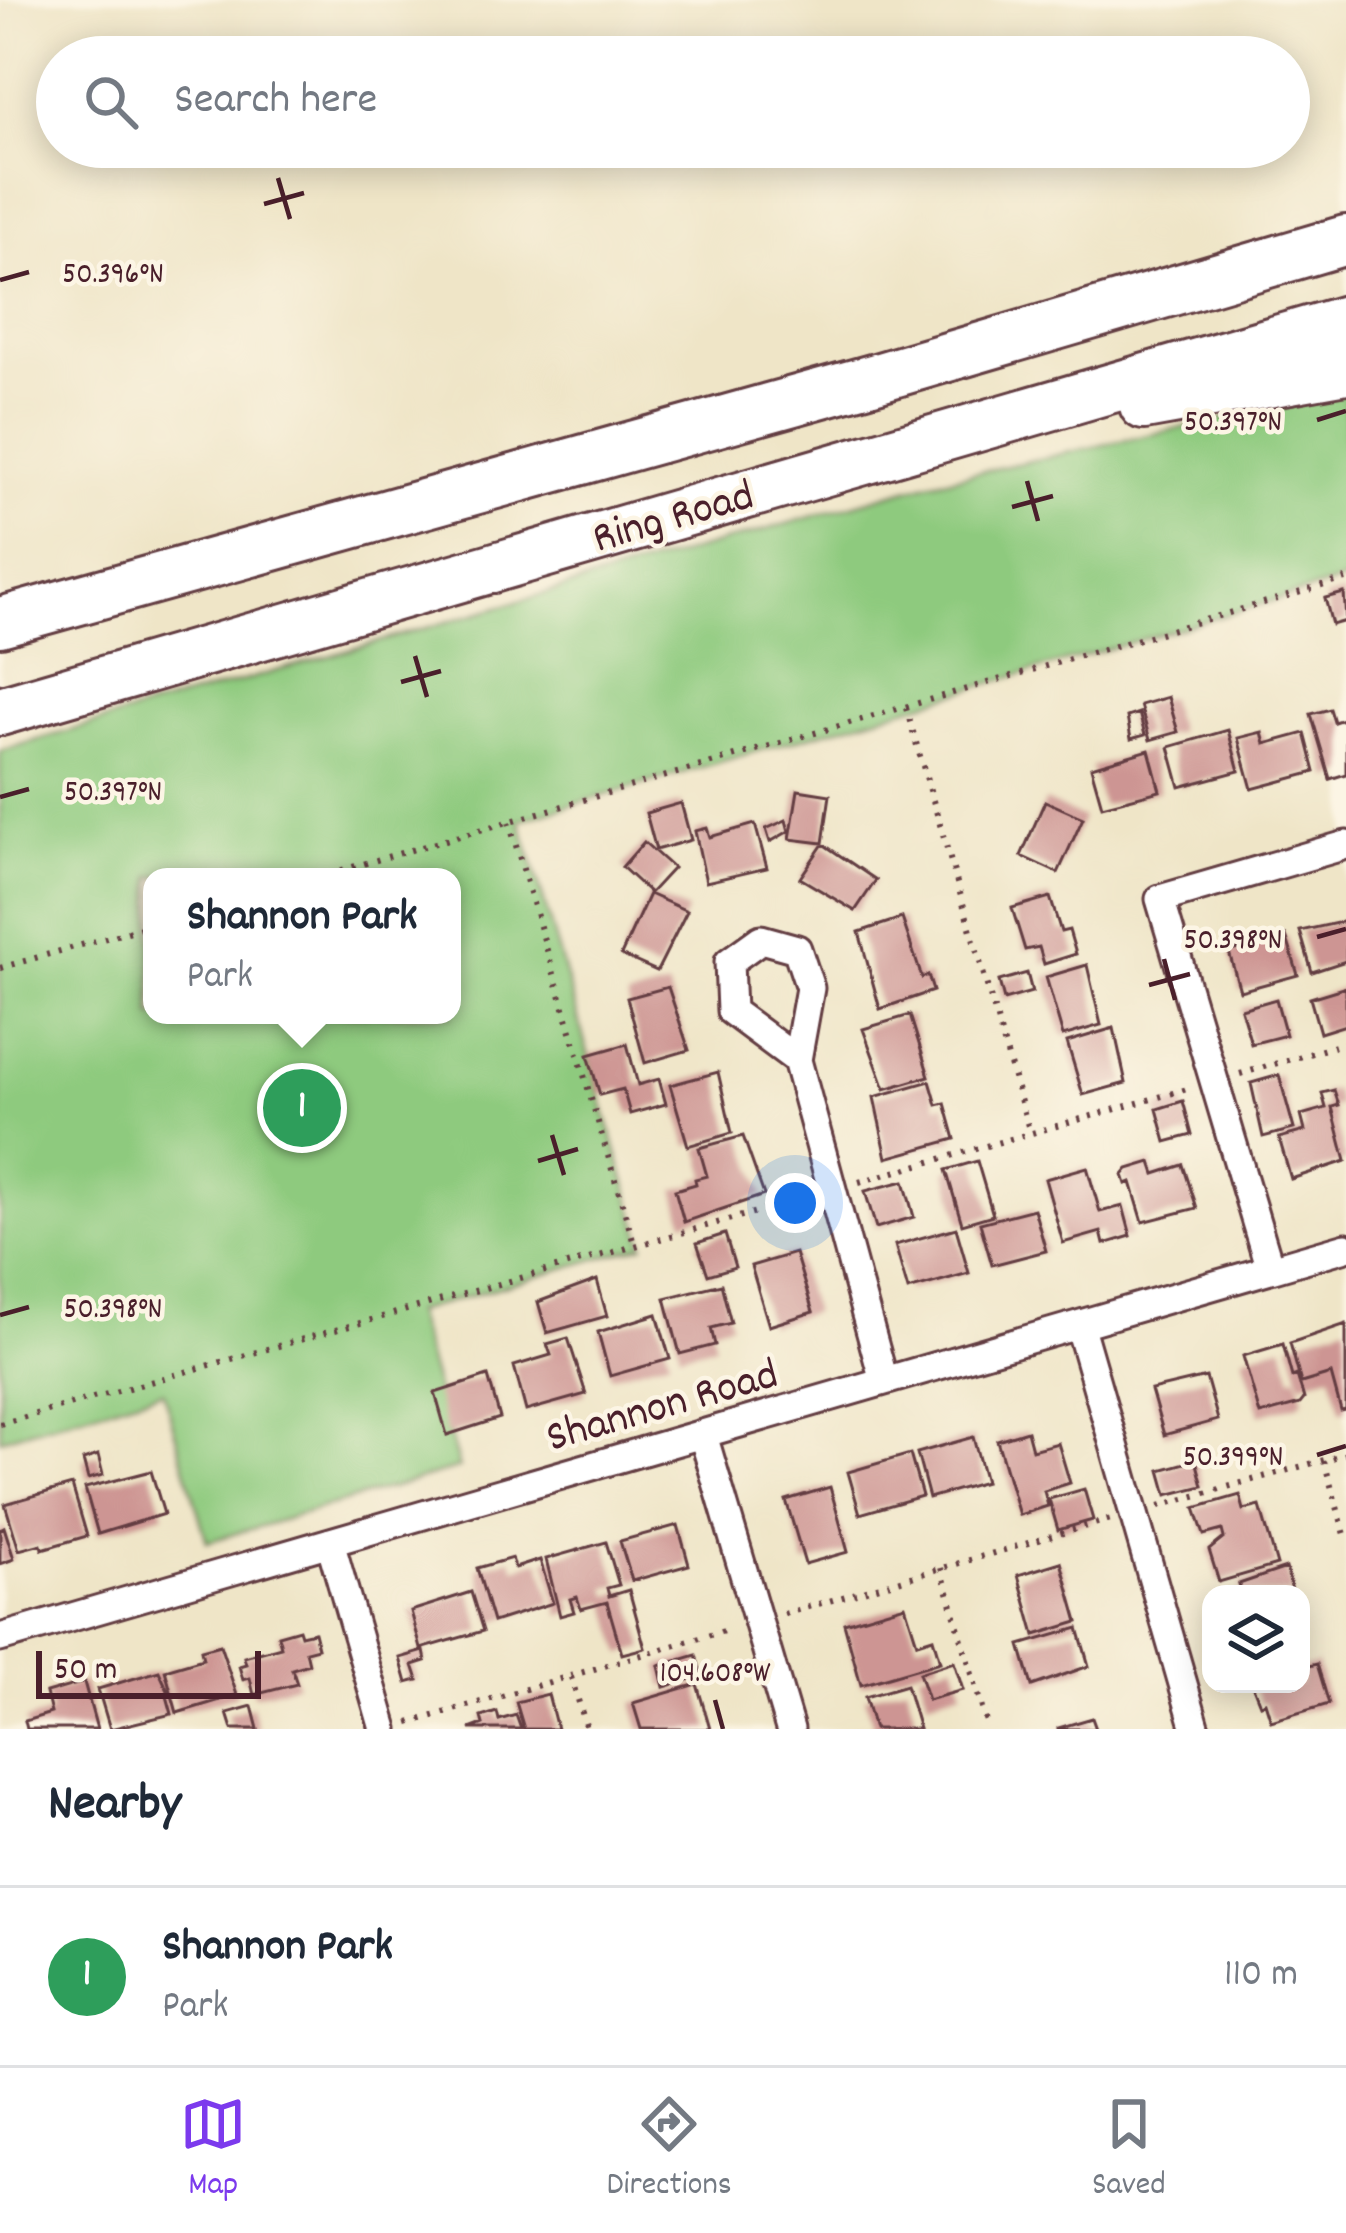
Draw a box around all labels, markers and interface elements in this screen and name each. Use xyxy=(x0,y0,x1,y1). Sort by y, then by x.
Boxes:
search box xyxy=(36,36,1310,168)
icon: search xyxy=(78,69,144,135)
text: Search here xyxy=(174,70,377,134)
text: 50.396°N xyxy=(62,255,164,298)
text: 50.397°N xyxy=(1184,403,1282,446)
street label: Ring Road xyxy=(586,466,762,573)
text: 50.397°N xyxy=(64,773,162,816)
popup xyxy=(143,868,461,1024)
text: Shannon Park xyxy=(187,887,417,951)
text: 50.398°N xyxy=(1184,921,1282,964)
text: Park xyxy=(187,951,253,1006)
pin: 1 xyxy=(263,1063,341,1153)
your location xyxy=(765,1173,825,1233)
text: 50.398°N xyxy=(64,1290,162,1333)
street label: Shannon Road xyxy=(540,1345,786,1472)
text: 50.399°N xyxy=(1183,1438,1283,1481)
map controls xyxy=(1202,1585,1310,1693)
button: layers xyxy=(1202,1585,1310,1693)
scale bar xyxy=(36,1645,261,1698)
text: 50 m xyxy=(54,1648,118,1695)
text: 104.608°W xyxy=(660,1654,771,1697)
text: Nearby xyxy=(48,1771,181,1843)
text: Shannon Park xyxy=(162,1917,393,1981)
text: 1 xyxy=(83,1949,91,2004)
text: 110 m xyxy=(1224,1949,1298,2004)
text: Park xyxy=(162,1981,228,2036)
tab: Map xyxy=(180,2091,246,2210)
tab: Directions xyxy=(607,2091,732,2210)
tab: Saved xyxy=(1092,2091,1166,2210)

